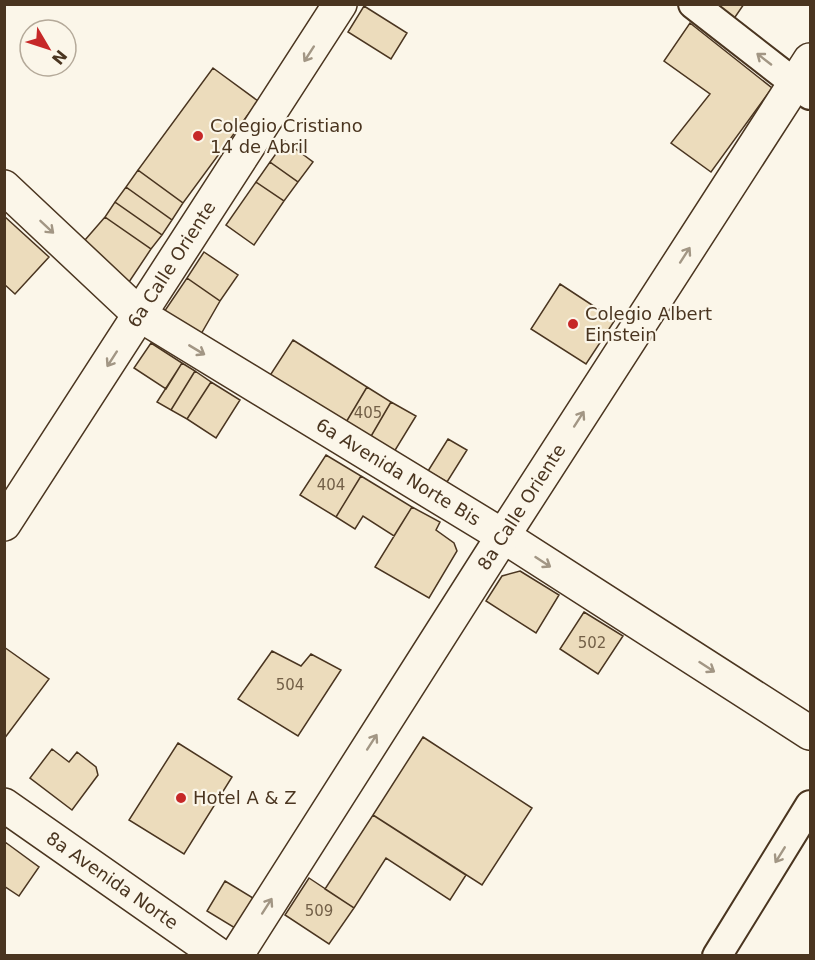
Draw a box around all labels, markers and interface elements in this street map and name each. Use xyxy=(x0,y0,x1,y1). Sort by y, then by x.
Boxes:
north arrow xyxy=(18,18,78,78)
one-way arrow xyxy=(302,45,315,62)
text: N xyxy=(48,46,71,68)
one-way arrow xyxy=(757,53,773,66)
place label: Colegio Cristiano 14 de Abril xyxy=(210,115,363,157)
marker: Colegio Cristiano 14 de Abril xyxy=(191,129,205,143)
street label: 6a Calle Oriente xyxy=(123,197,220,331)
one-way arrow xyxy=(39,220,54,234)
one-way arrow xyxy=(679,247,691,264)
place label: Colegio Albert Einstein xyxy=(585,303,712,345)
marker: Colegio Albert Einstein xyxy=(566,317,580,331)
one-way arrow xyxy=(188,345,205,357)
one-way arrow xyxy=(105,350,118,367)
house number: 405 xyxy=(354,404,382,422)
one-way arrow xyxy=(573,411,585,427)
street label: 6a Avenida Norte Bis xyxy=(313,414,484,530)
street label: 8a Calle Oriente xyxy=(473,440,570,574)
house number: 404 xyxy=(317,476,345,494)
one-way arrow xyxy=(534,555,551,568)
house number: 502 xyxy=(578,634,606,652)
one-way arrow xyxy=(698,661,715,673)
house number: 504 xyxy=(276,676,304,694)
one-way arrow xyxy=(366,734,378,751)
place label: Hotel A & Z xyxy=(193,787,297,808)
marker: Hotel A & Z xyxy=(174,791,188,805)
street label: 8a Avenida Norte xyxy=(43,827,182,933)
one-way arrow xyxy=(773,846,786,863)
one-way arrow xyxy=(261,898,273,915)
house number: 509 xyxy=(305,902,333,920)

